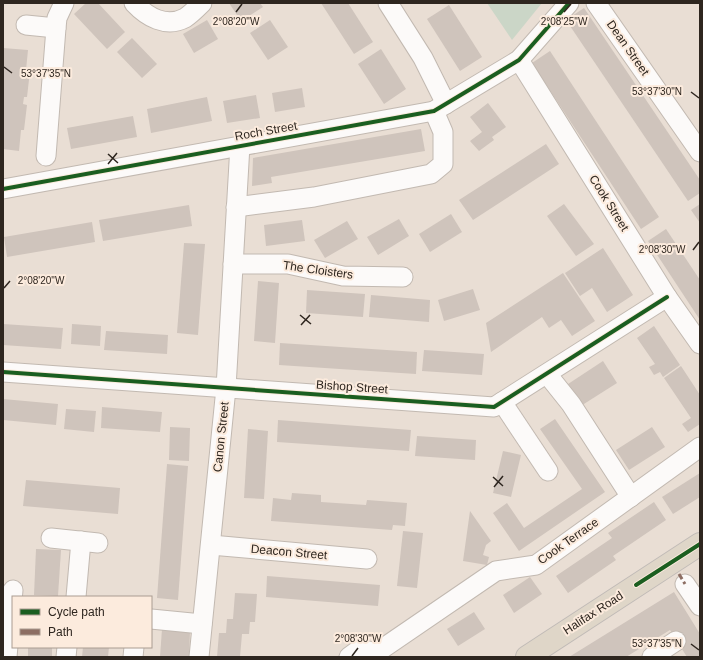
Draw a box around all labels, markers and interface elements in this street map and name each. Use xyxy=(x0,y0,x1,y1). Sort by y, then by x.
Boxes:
text: 2°08'20"W xyxy=(213,16,260,27)
text: 2°08'25"W xyxy=(541,16,588,27)
street label: Dean Street xyxy=(604,18,652,79)
text: 53°37'35"N xyxy=(21,68,71,79)
text: 53°37'30"N xyxy=(632,86,682,97)
street label: Roch Street xyxy=(234,118,299,143)
street label: Cook Street xyxy=(586,172,632,234)
text: 2°08'30"W xyxy=(639,244,686,255)
street label: The Cloisters xyxy=(282,258,354,282)
text: 2°08'20"W xyxy=(18,275,65,286)
street label: Bishop Street xyxy=(316,378,389,397)
street label: Canon Street xyxy=(210,400,232,473)
street label: Cook Terrace xyxy=(535,515,601,567)
street label: Deacon Street xyxy=(250,542,328,562)
street label: Halifax Road xyxy=(560,588,626,638)
legend xyxy=(12,596,152,648)
text: Cycle path xyxy=(48,605,105,619)
text: Path xyxy=(48,625,73,639)
text: 2°08'30"W xyxy=(335,633,382,644)
text: 53°37'35"N xyxy=(632,638,682,649)

